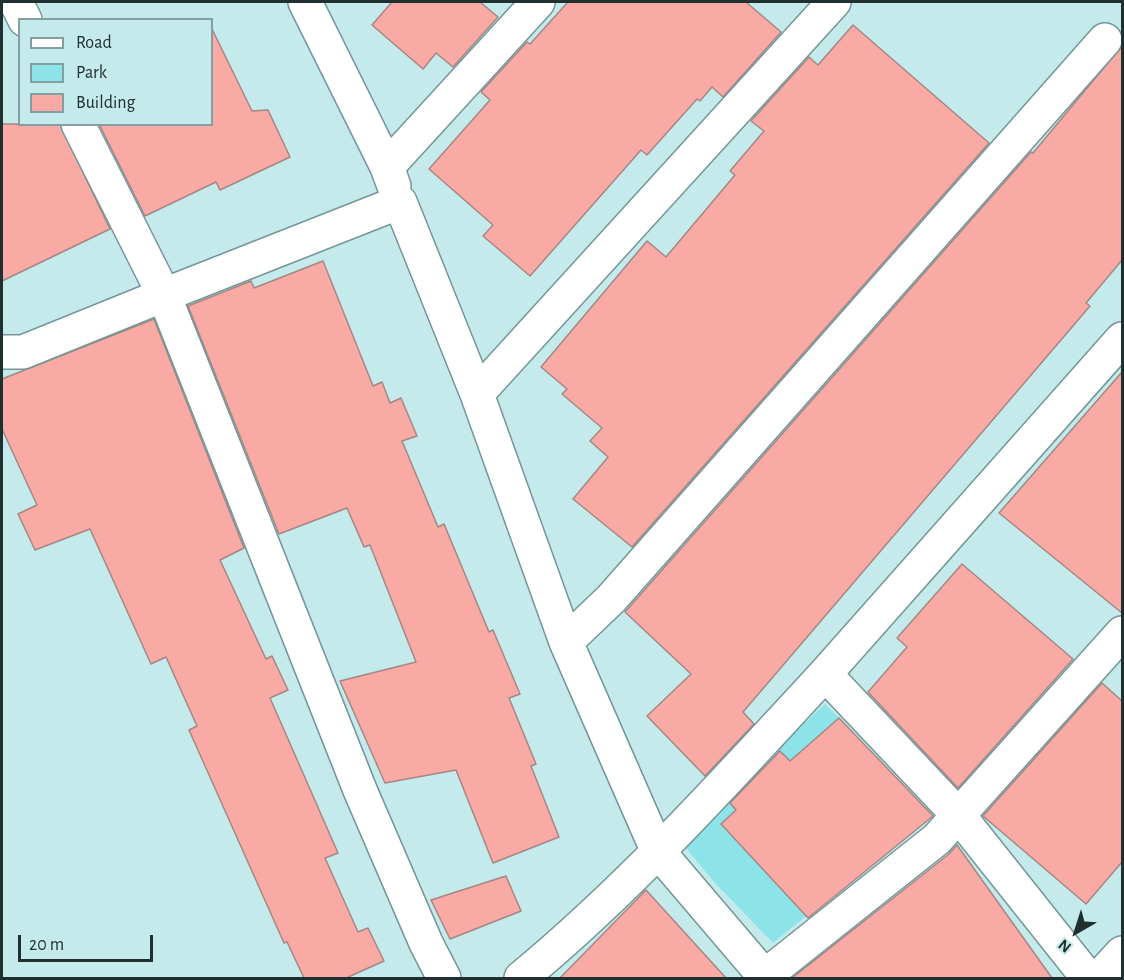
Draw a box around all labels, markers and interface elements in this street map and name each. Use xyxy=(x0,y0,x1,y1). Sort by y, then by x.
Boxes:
legend xyxy=(18,18,213,126)
text: Road xyxy=(76,34,112,52)
text: Park xyxy=(76,64,107,82)
text: Building xyxy=(76,94,135,112)
north arrow xyxy=(1046,902,1106,962)
scale bar xyxy=(21,923,156,961)
text: 20 m xyxy=(29,936,64,954)
text: N xyxy=(1055,936,1074,956)

